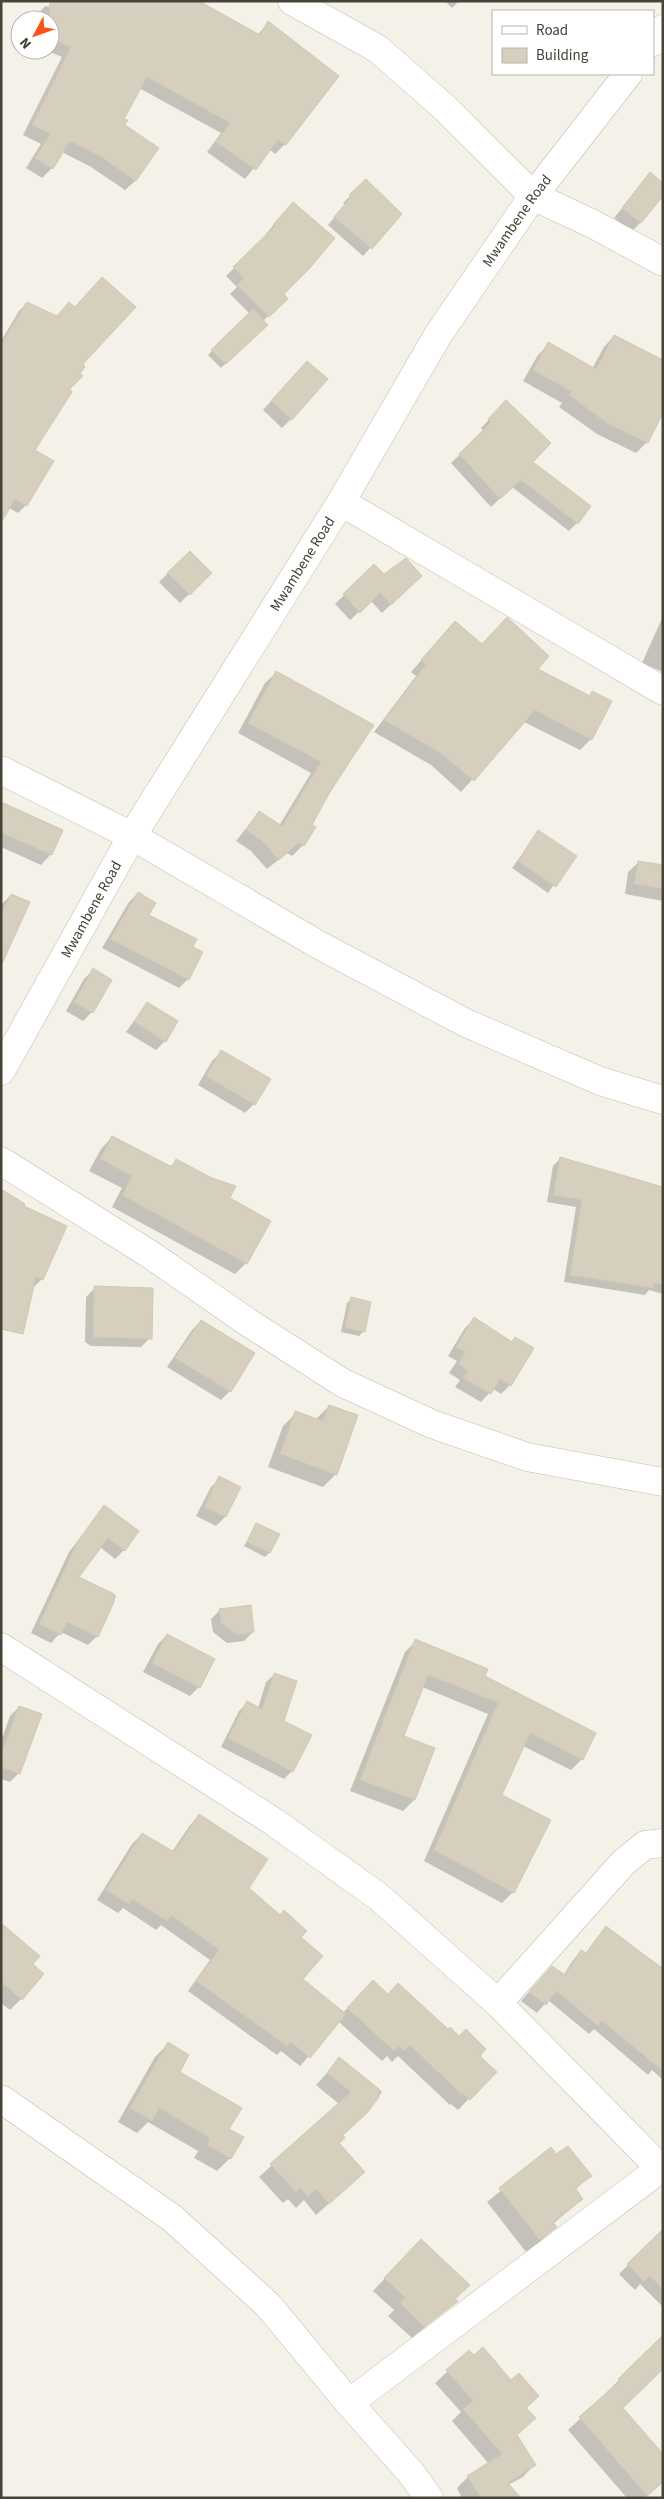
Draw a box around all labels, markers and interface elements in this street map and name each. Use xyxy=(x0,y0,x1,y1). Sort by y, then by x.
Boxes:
north arrow xyxy=(10,10,60,60)
legend xyxy=(492,10,654,75)
text: Road xyxy=(536,20,568,41)
text: N xyxy=(15,33,37,53)
text: Building xyxy=(536,45,589,66)
street label: Mwambene Road xyxy=(477,170,556,271)
street label: Mwambene Road xyxy=(265,512,340,615)
street label: Mwambene Road xyxy=(56,857,127,962)

